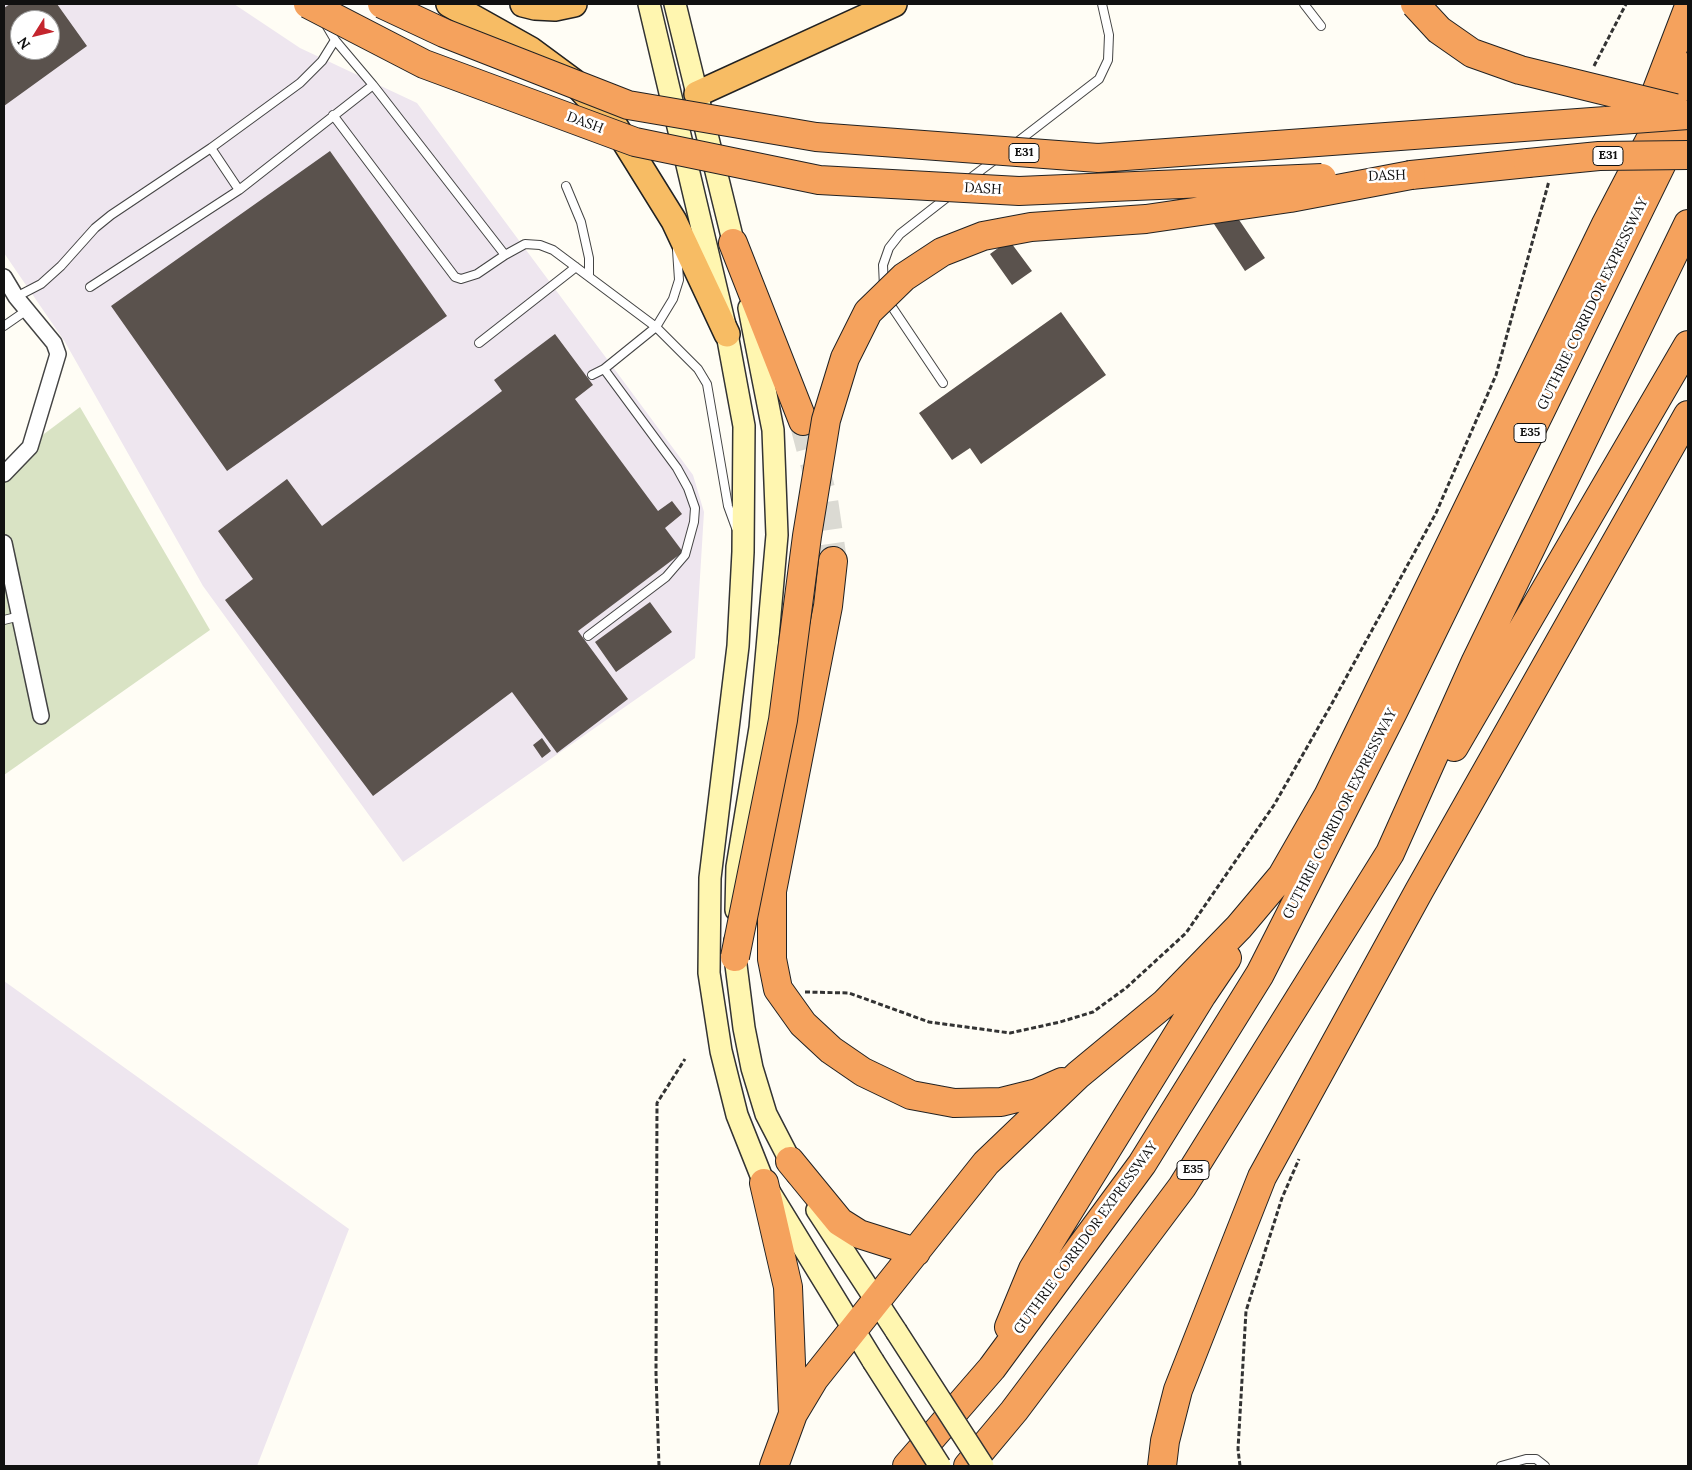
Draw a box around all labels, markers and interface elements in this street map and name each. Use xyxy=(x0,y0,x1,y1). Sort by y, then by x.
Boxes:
north arrow xyxy=(10,10,60,60)
text: N xyxy=(13,34,34,53)
street label: DASH xyxy=(564,109,606,137)
road number: E31 xyxy=(1009,144,1039,162)
road number: E31 xyxy=(1593,146,1623,166)
street label: DASH xyxy=(1368,167,1406,185)
street label: DASH xyxy=(964,180,1002,198)
street label: GUTHRIE CORRIDOR EXPRESSWAY xyxy=(1534,195,1652,413)
road number: E35 xyxy=(1514,423,1546,442)
street label: GUTHRIE CORRIDOR EXPRESSWAY xyxy=(1279,706,1401,922)
street label: GUTHRIE CORRIDOR EXPRESSWAY xyxy=(1010,1138,1162,1338)
road number: E35 xyxy=(1177,1160,1209,1180)

